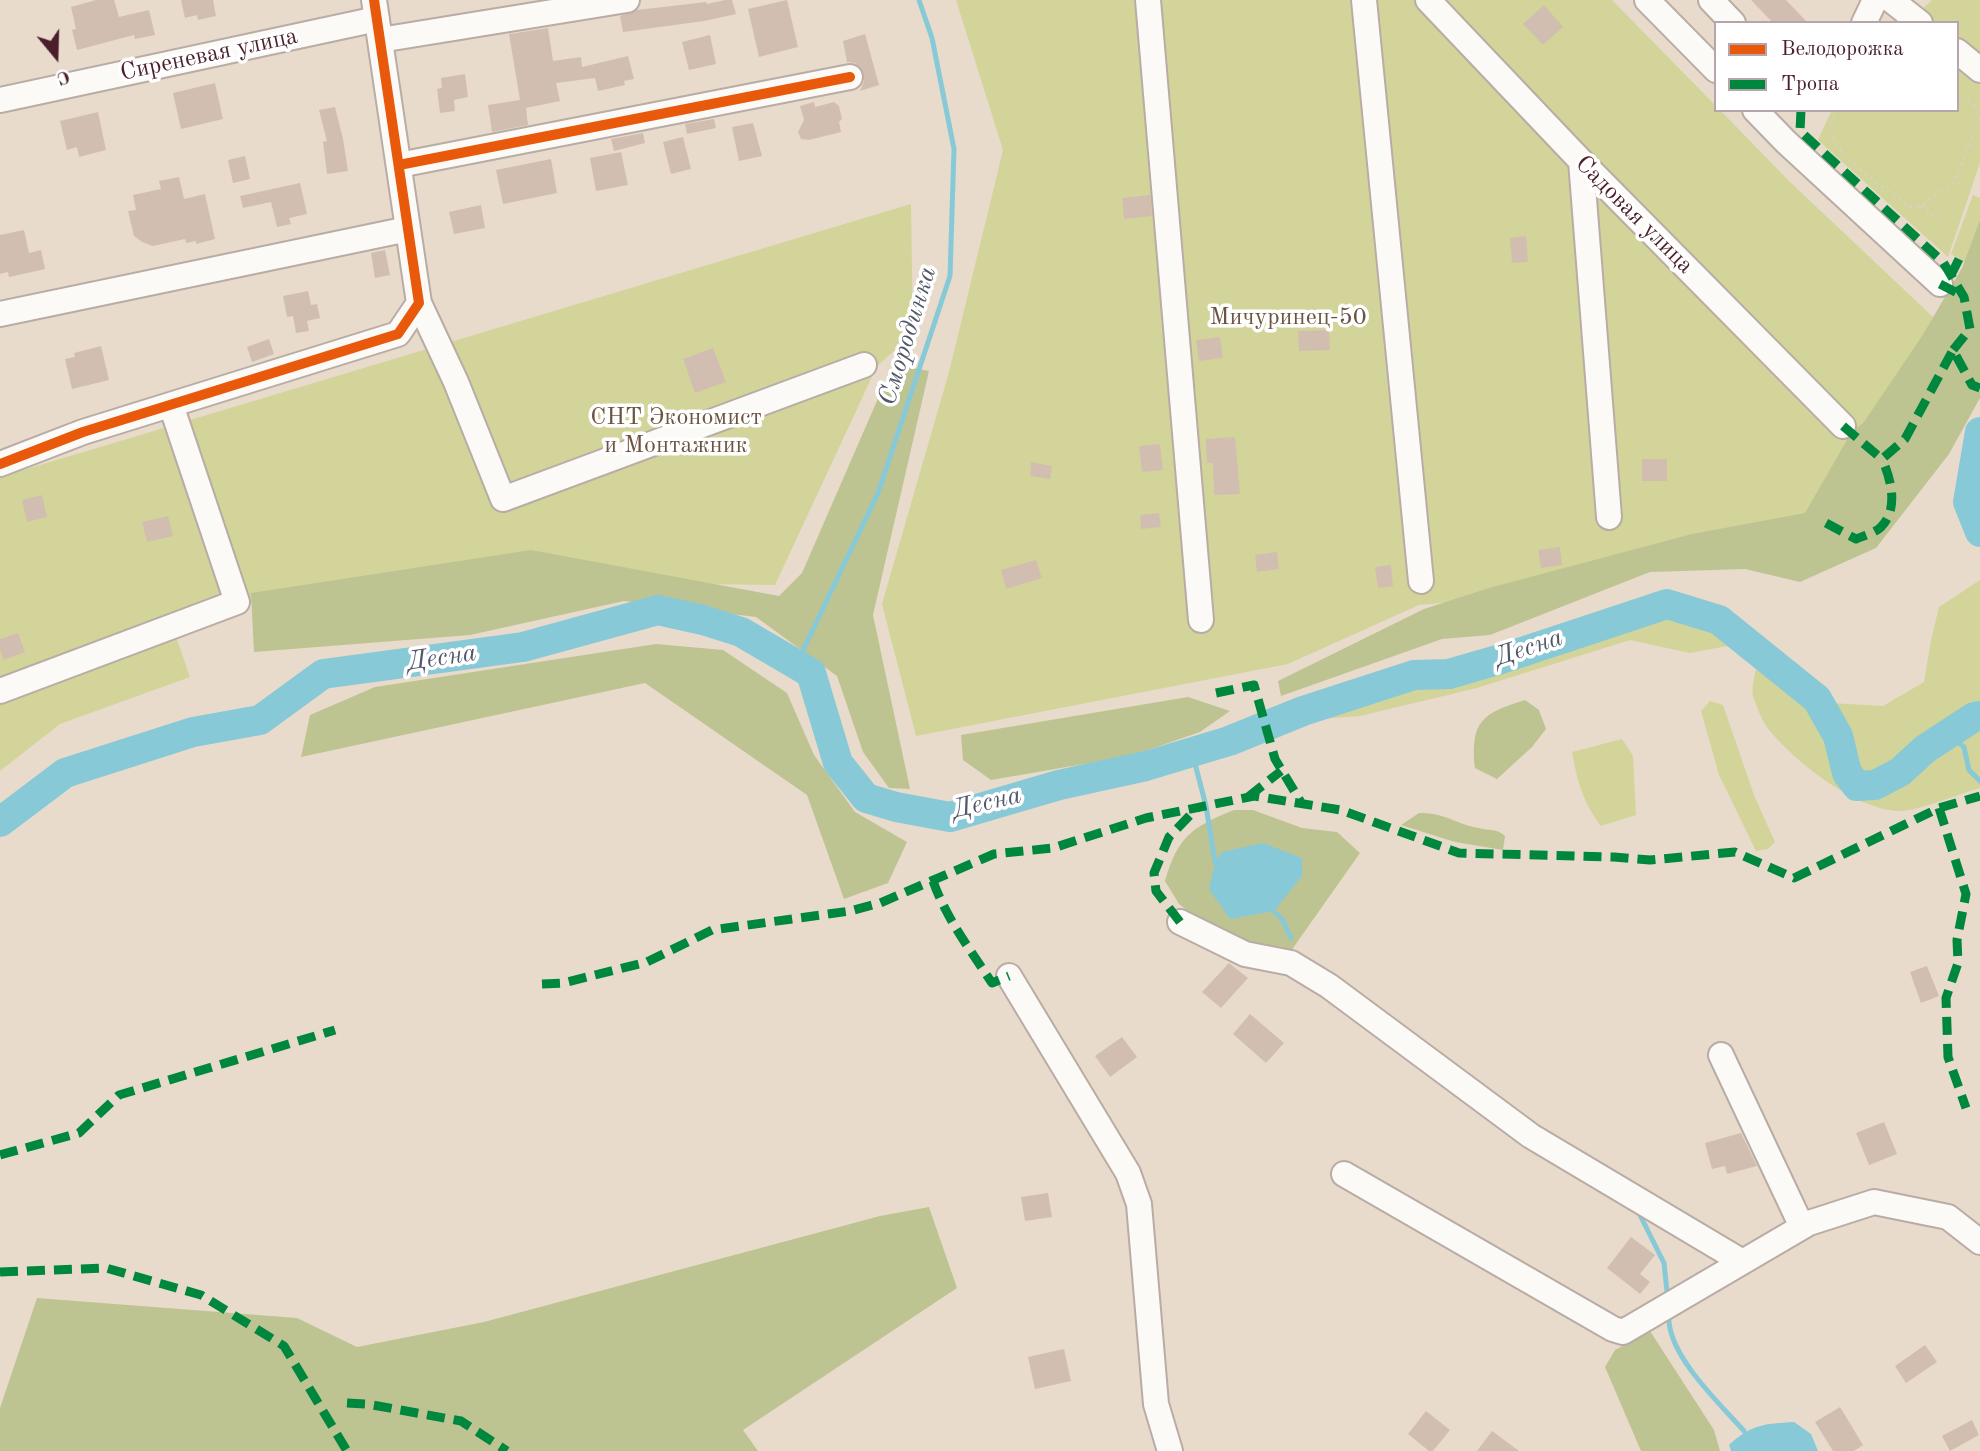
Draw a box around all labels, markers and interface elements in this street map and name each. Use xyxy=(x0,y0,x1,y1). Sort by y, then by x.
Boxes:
north arrow xyxy=(21,21,91,91)
legend xyxy=(1714,21,1959,112)
street label: Сиреневая улица xyxy=(118,22,300,88)
text: Велодорожка xyxy=(1781,39,1904,60)
text: С xyxy=(54,65,72,87)
text: Тропа xyxy=(1781,74,1839,95)
street label: Садовая улица xyxy=(1569,150,1699,280)
water label: Смородинка xyxy=(872,263,944,409)
park label: Мичуринец-50 xyxy=(1209,304,1367,332)
park label: СНТ Экономист и Монтажник xyxy=(590,404,762,460)
water label: Десна xyxy=(1491,622,1567,674)
water label: Десна xyxy=(405,638,479,678)
water label: Десна xyxy=(950,780,1024,826)

